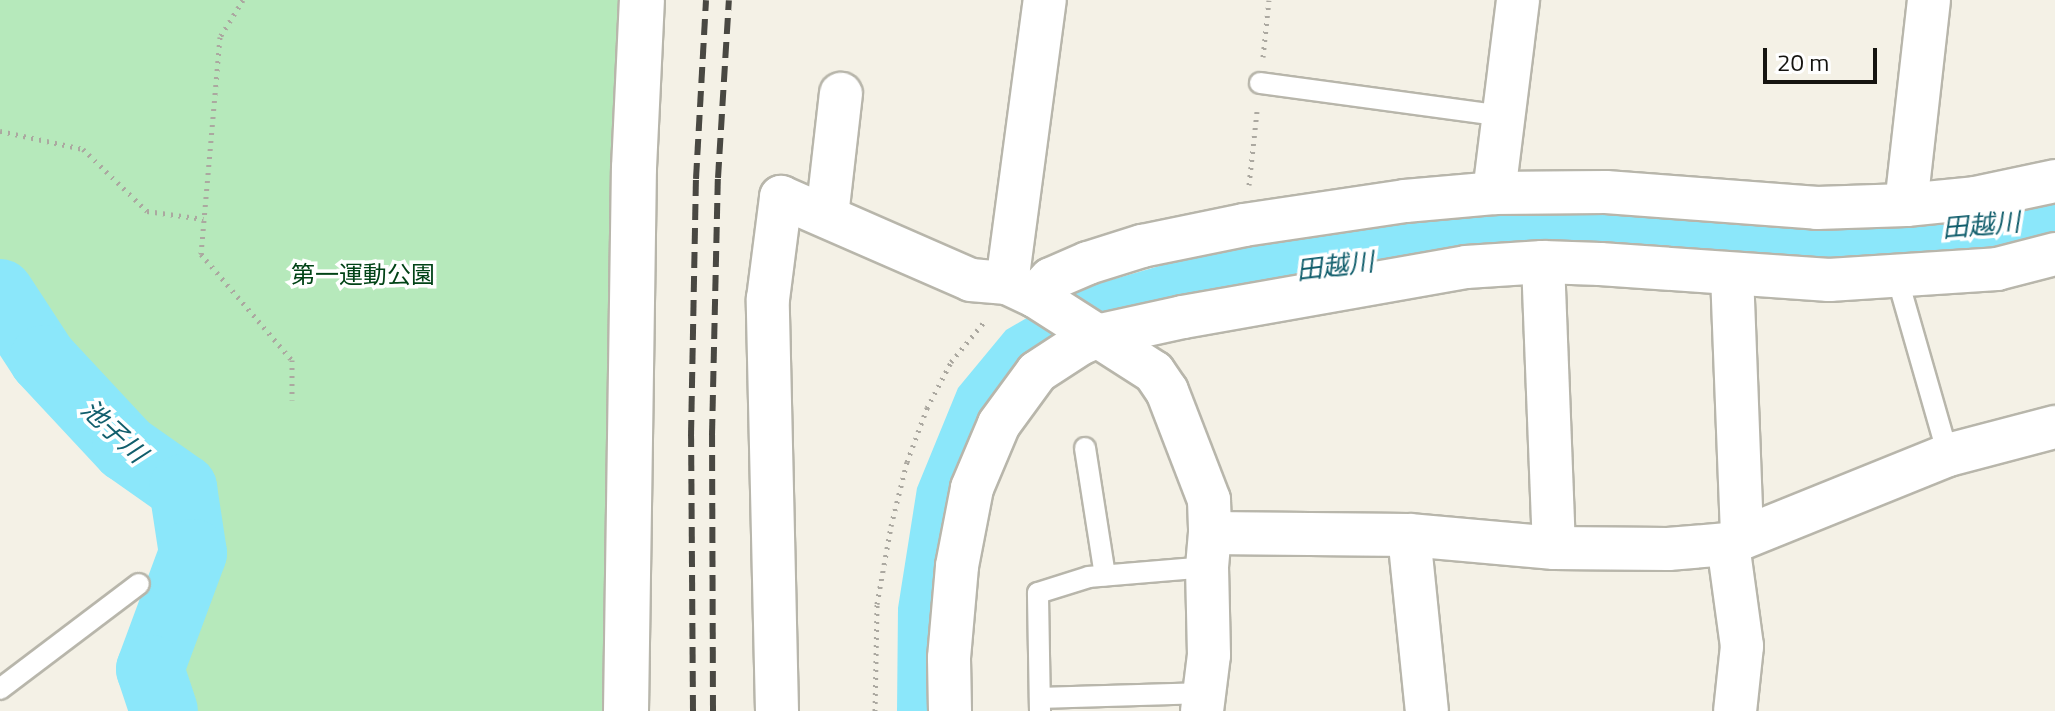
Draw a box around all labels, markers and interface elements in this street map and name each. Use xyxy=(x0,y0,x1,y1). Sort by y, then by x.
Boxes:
scale bar xyxy=(1767,32,1881,82)
text: 20 m xyxy=(1777,44,1829,80)
water label: 田越川 xyxy=(1941,206,2021,244)
water label: 田越川 xyxy=(1294,246,1376,286)
park label: 第一運動公園 xyxy=(291,261,435,289)
water label: 池子川 xyxy=(75,393,153,469)

